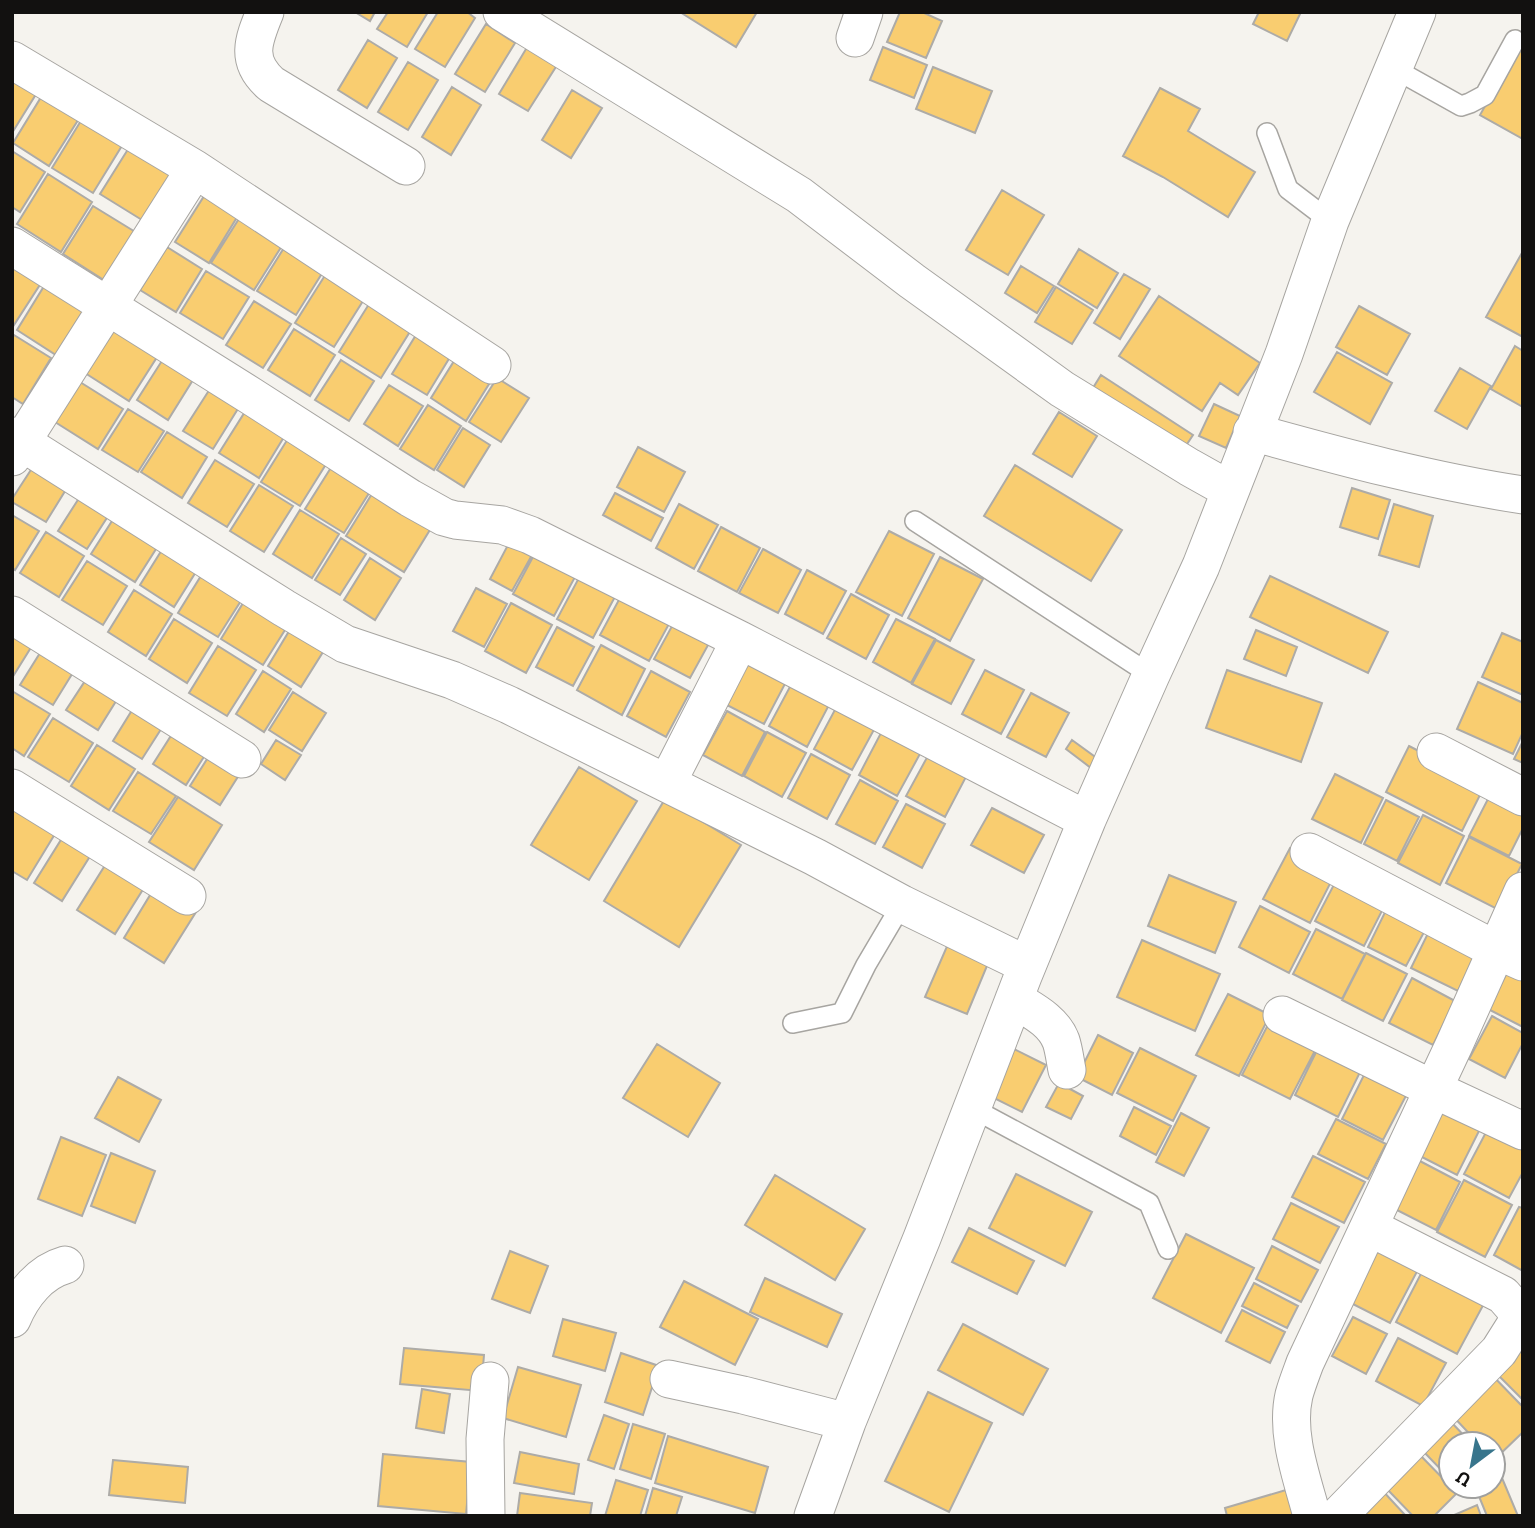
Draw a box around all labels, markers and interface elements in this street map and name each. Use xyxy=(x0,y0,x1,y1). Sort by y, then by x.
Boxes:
north arrow xyxy=(1437,1430,1507,1500)
text: U xyxy=(1451,1465,1475,1492)

